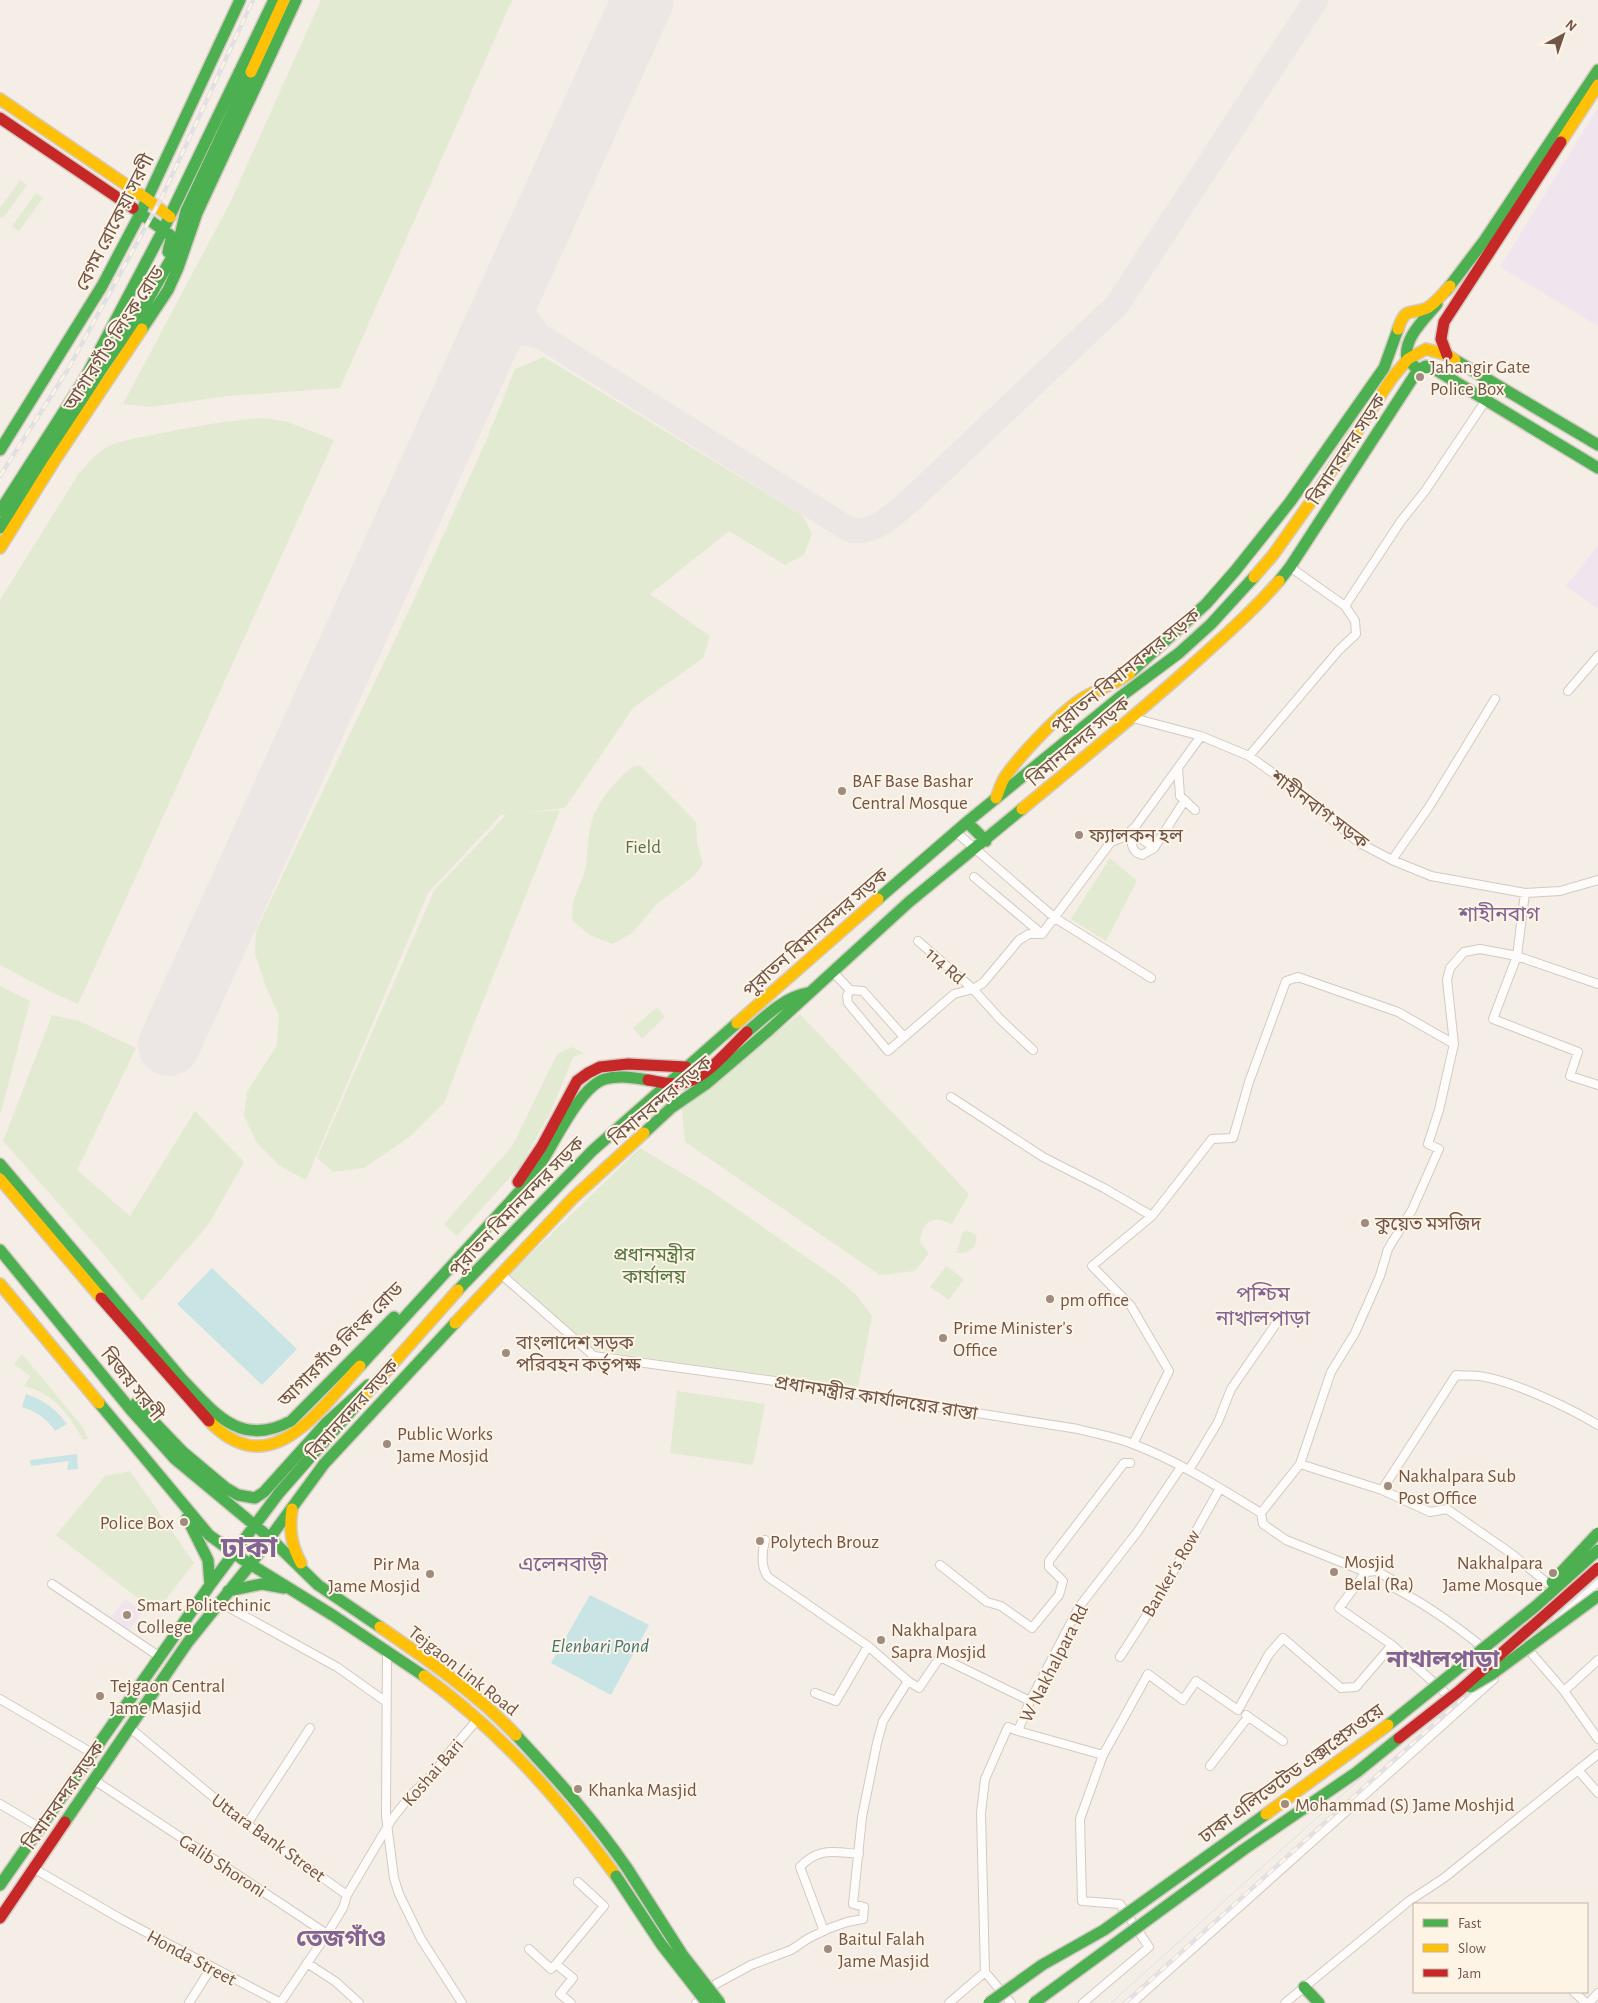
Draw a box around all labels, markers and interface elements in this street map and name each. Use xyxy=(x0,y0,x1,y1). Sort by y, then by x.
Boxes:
north arrow xyxy=(1538,10,1588,60)
text: N xyxy=(1562,17,1579,34)
street label: বেগম রোকেয়া সরণী xyxy=(70,149,158,294)
street label: আগারগাঁও লিংক রোড xyxy=(58,261,168,415)
place label: Jahangir Gate Police Box xyxy=(1430,358,1530,399)
marker: Jahangir Gate Police Box xyxy=(1414,371,1426,383)
street label: বিমানবন্দর সড়ক xyxy=(1302,389,1390,509)
street label: পুরাতন বিমানবন্দর সড়ক xyxy=(1046,603,1205,738)
street label: বিমানবন্দর সড়ক xyxy=(1021,691,1134,791)
street label: শাহীনবাগ সড়ক xyxy=(1266,764,1374,853)
place label: BAF Base Bashar Central Mosque xyxy=(852,772,973,813)
marker: BAF Base Bashar Central Mosque xyxy=(836,785,848,797)
place label: ফ্যালকন হল xyxy=(1088,827,1184,846)
marker: ফ্যালকন হল xyxy=(1073,829,1085,841)
park label: Field xyxy=(625,838,661,857)
street label: পুরাতন বিমানবন্দর সড়ক xyxy=(738,863,893,1002)
district label: শাহীনবাগ xyxy=(1458,902,1540,925)
street label: 114 Rd xyxy=(922,944,968,988)
street label: বিমানবন্দর সড়ক xyxy=(603,1050,716,1150)
street label: পুরাতন বিমানবন্দর সড়ক xyxy=(444,1131,589,1281)
place label: কুয়েত মসজিদ xyxy=(1374,1212,1482,1235)
marker: কুয়েত মসজিদ xyxy=(1359,1217,1371,1229)
park label: প্রধানমন্ত্রীর কার্যালয় xyxy=(613,1243,696,1287)
street label: আগারগাঁও লিংক রোড xyxy=(272,1277,407,1412)
district label: পশ্চিম নাখালপাড়া xyxy=(1215,1282,1311,1329)
place label: pm office xyxy=(1060,1291,1129,1310)
marker: pm office xyxy=(1044,1293,1056,1305)
place label: Prime Minister's Office xyxy=(953,1319,1073,1360)
marker: Prime Minister's Office xyxy=(937,1332,949,1344)
place label: বাংলাদেশ সড়ক পরিবহন কর্তৃপক্ষ xyxy=(515,1334,641,1376)
street label: বিজয় সরণী xyxy=(96,1342,170,1426)
marker: বাংলাদেশ সড়ক পরিবহন কর্তৃপক্ষ xyxy=(500,1347,512,1359)
street label: বিমানবন্দর সড়ক xyxy=(301,1354,403,1464)
street label: প্রধানমন্ত্রীর কার্যালয়ের রাস্তা xyxy=(773,1370,980,1424)
place label: Public Works Jame Mosjid xyxy=(397,1425,493,1466)
marker: Public Works Jame Mosjid xyxy=(381,1438,393,1450)
place label: Nakhalpara Sub Post Office xyxy=(1398,1467,1516,1508)
marker: Nakhalpara Sub Post Office xyxy=(1382,1480,1394,1492)
place label: Police Box xyxy=(100,1514,174,1533)
marker: Police Box xyxy=(178,1516,190,1528)
street label: Banker's Row xyxy=(1139,1527,1204,1621)
place label: Polytech Brouz xyxy=(770,1533,879,1552)
district label: ঢাকা xyxy=(220,1534,278,1563)
marker: Polytech Brouz xyxy=(754,1535,766,1547)
district label: এলেনবাড়ী xyxy=(518,1552,608,1575)
place label: Mosjid Belal (Ra) xyxy=(1344,1553,1414,1594)
place label: Nakhalpara Jame Mosque xyxy=(1443,1554,1543,1595)
place label: Pir Ma Jame Mosjid xyxy=(328,1555,420,1596)
marker: Mosjid Belal (Ra) xyxy=(1328,1566,1340,1578)
marker: Nakhalpara Jame Mosque xyxy=(1547,1567,1559,1579)
marker: Pir Ma Jame Mosjid xyxy=(424,1568,436,1580)
place label: Smart Politechinic College xyxy=(137,1596,271,1637)
street label: W Nakhalpara Rd xyxy=(1017,1602,1092,1726)
marker: Smart Politechinic College xyxy=(121,1609,133,1621)
place label: Nakhalpara Sapra Mosjid xyxy=(891,1621,986,1662)
street label: Tejgaon Link Road xyxy=(405,1623,522,1720)
marker: Nakhalpara Sapra Mosjid xyxy=(875,1634,887,1646)
water label: Elenbari Pond xyxy=(551,1636,649,1656)
district label: নাখালপাড়া xyxy=(1386,1648,1500,1672)
place label: Tejgaon Central Jame Masjid xyxy=(110,1677,225,1718)
marker: Tejgaon Central Jame Masjid xyxy=(94,1690,106,1702)
street label: ঢাকা এলিভেটেড এক্সপ্রেসওয়ে xyxy=(1194,1698,1388,1848)
street label: বিমানবন্দর সড়ক xyxy=(17,1736,109,1854)
street label: Koshai Bari xyxy=(399,1736,467,1810)
place label: Khanka Masjid xyxy=(588,1781,697,1800)
marker: Khanka Masjid xyxy=(572,1783,584,1795)
street label: Uttara Bank Street xyxy=(208,1791,329,1886)
place label: Mohammad (S) Jame Moshjid xyxy=(1295,1796,1514,1815)
marker: Mohammad (S) Jame Moshjid xyxy=(1279,1798,1291,1810)
street label: Galib Shoroni xyxy=(175,1831,269,1901)
legend xyxy=(1413,1903,1588,1993)
text: Fast xyxy=(1458,1916,1482,1931)
district label: তেজগাঁও xyxy=(296,1924,386,1951)
street label: Honda Street xyxy=(144,1927,239,1990)
place label: Baitul Falah Jame Masjid xyxy=(838,1930,929,1971)
text: Slow xyxy=(1458,1941,1486,1956)
marker: Baitul Falah Jame Masjid xyxy=(822,1943,834,1955)
text: Jam xyxy=(1458,1966,1481,1981)

